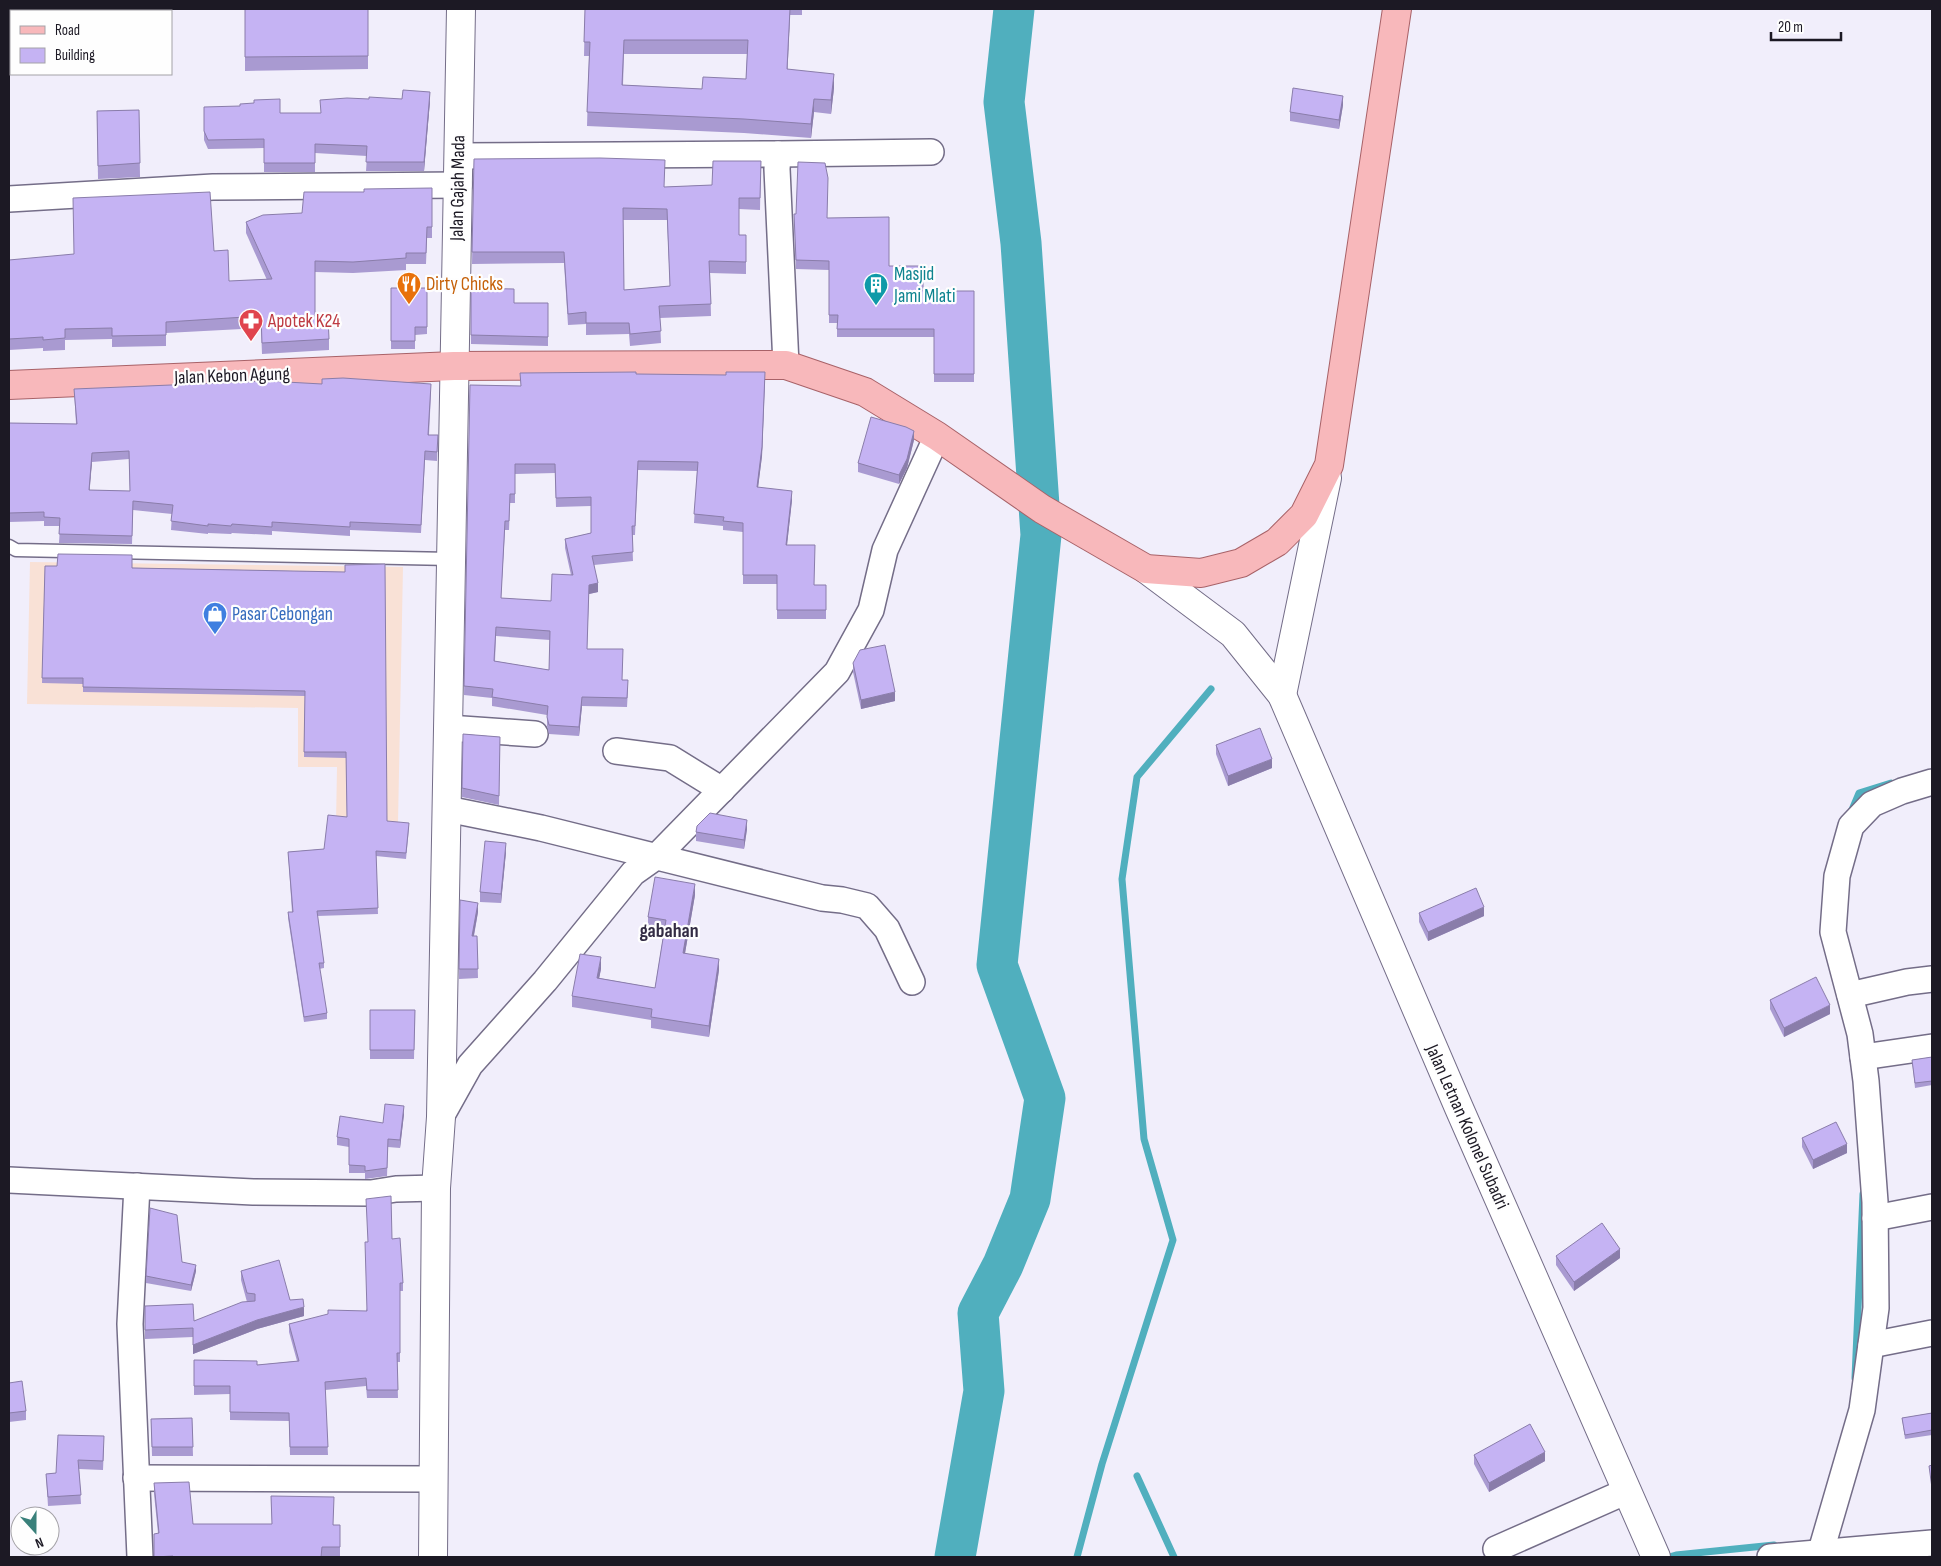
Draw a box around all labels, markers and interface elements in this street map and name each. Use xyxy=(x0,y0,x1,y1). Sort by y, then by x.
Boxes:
legend xyxy=(10,10,172,75)
scale bar xyxy=(1771,10,1841,42)
text: 20 m xyxy=(1778,18,1803,37)
text: Road xyxy=(55,21,80,40)
text: Building xyxy=(55,46,95,65)
street label: Jalan Gajah Mada xyxy=(446,135,470,242)
place label: Masjid Jami Mlati xyxy=(893,263,955,308)
restaurant icon: Dirty Chicks xyxy=(396,271,422,305)
building icon: Masjid Jami Mlati xyxy=(863,272,889,306)
place label: Dirty Chicks xyxy=(426,273,503,296)
pharmacy icon: Apotek K24 xyxy=(238,308,264,342)
place label: Apotek K24 xyxy=(267,310,340,333)
street label: Jalan Kebon Agung xyxy=(173,362,291,390)
shop icon: Pasar Cebongan xyxy=(202,601,228,635)
place label: Pasar Cebongan xyxy=(232,603,333,626)
district label: gabahan xyxy=(639,919,699,943)
street label: Jalan Letnan Kolonel Subadri xyxy=(1420,1040,1514,1213)
north arrow xyxy=(10,1506,60,1556)
text: N xyxy=(33,1533,46,1552)

